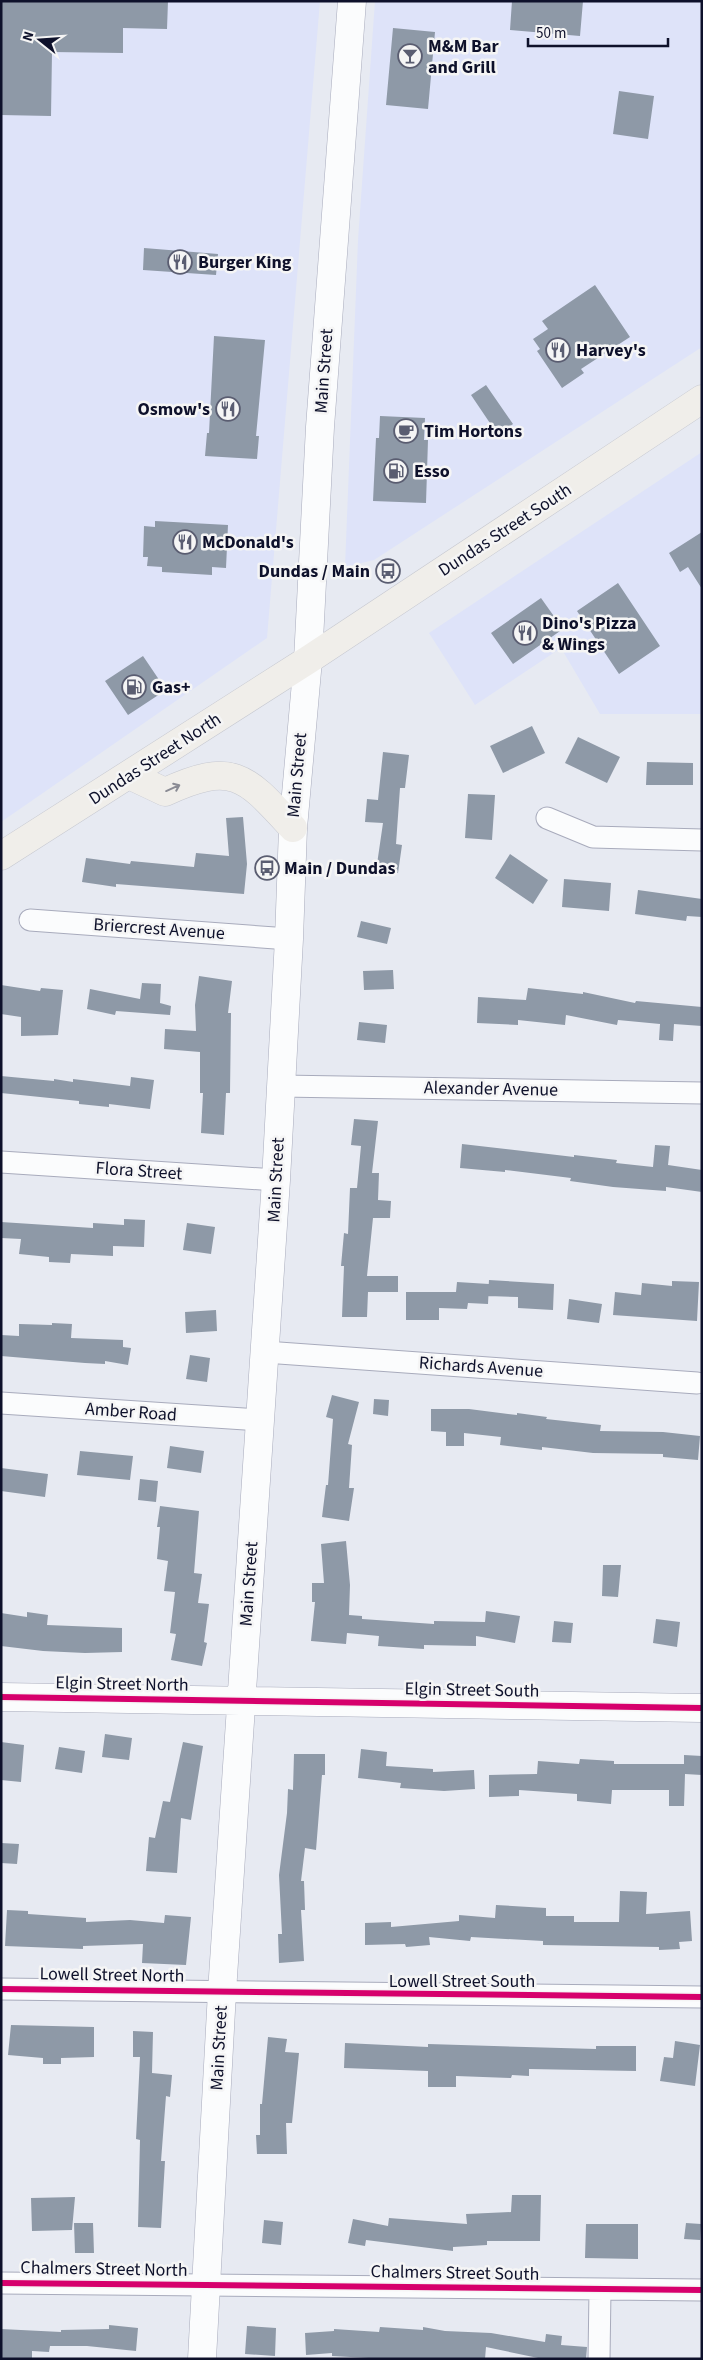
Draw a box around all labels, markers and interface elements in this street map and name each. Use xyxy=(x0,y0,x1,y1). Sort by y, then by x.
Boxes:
north arrow xyxy=(15,15,65,65)
scale bar xyxy=(528,15,668,47)
text: 50 m xyxy=(536,23,566,44)
text: N xyxy=(18,29,39,44)
place label: M&M Bar and Grill xyxy=(428,34,499,80)
bar icon: M&M Bar and Grill xyxy=(397,43,423,69)
restaurant icon: Burger King xyxy=(167,249,193,275)
place label: Burger King xyxy=(198,250,292,275)
street label: Main Street xyxy=(309,328,339,414)
restaurant icon: Harvey's xyxy=(545,337,571,363)
place label: Harvey's xyxy=(576,338,646,363)
restaurant icon: Osmow's xyxy=(215,396,241,422)
place label: Osmow's xyxy=(137,397,210,422)
cafe icon: Tim Hortons xyxy=(393,418,419,444)
place label: Tim Hortons xyxy=(424,419,522,444)
fuel station icon: Esso xyxy=(383,458,409,484)
place label: Esso xyxy=(414,459,450,484)
street label: Dundas Street South xyxy=(433,477,577,583)
restaurant icon: McDonald's xyxy=(172,529,198,555)
place label: McDonald's xyxy=(202,530,294,555)
bus stop icon: Dundas / Main xyxy=(375,558,401,584)
place label: Dundas / Main xyxy=(259,559,370,584)
place label: Dino's Pizza & Wings xyxy=(542,611,637,657)
restaurant icon: Dino's Pizza & Wings xyxy=(512,620,538,646)
fuel station icon: Gas+ xyxy=(121,674,147,700)
place label: Gas+ xyxy=(152,675,190,700)
street label: Dundas Street North xyxy=(84,707,226,811)
street label: Main Street xyxy=(281,732,313,818)
one-way arrow xyxy=(165,783,180,793)
bus stop icon: Main / Dundas xyxy=(254,855,280,881)
place label: Main / Dundas xyxy=(284,856,396,881)
street label: Briercrest Avenue xyxy=(92,912,226,946)
street label: Alexander Avenue xyxy=(424,1075,558,1103)
street label: Main Street xyxy=(261,1137,291,1223)
street label: Flora Street xyxy=(95,1156,183,1186)
street label: Richards Avenue xyxy=(418,1350,544,1384)
street label: Amber Road xyxy=(84,1396,178,1428)
street label: Main Street xyxy=(234,1541,264,1627)
street label: Elgin Street North xyxy=(55,1670,189,1698)
street label: Elgin Street South xyxy=(404,1676,540,1704)
street label: Lowell Street North xyxy=(39,1961,185,1989)
street label: Lowell Street South xyxy=(389,1969,535,1994)
street label: Main Street xyxy=(204,2005,234,2091)
street label: Chalmers Street North xyxy=(20,2255,188,2283)
street label: Chalmers Street South xyxy=(370,2259,540,2287)

